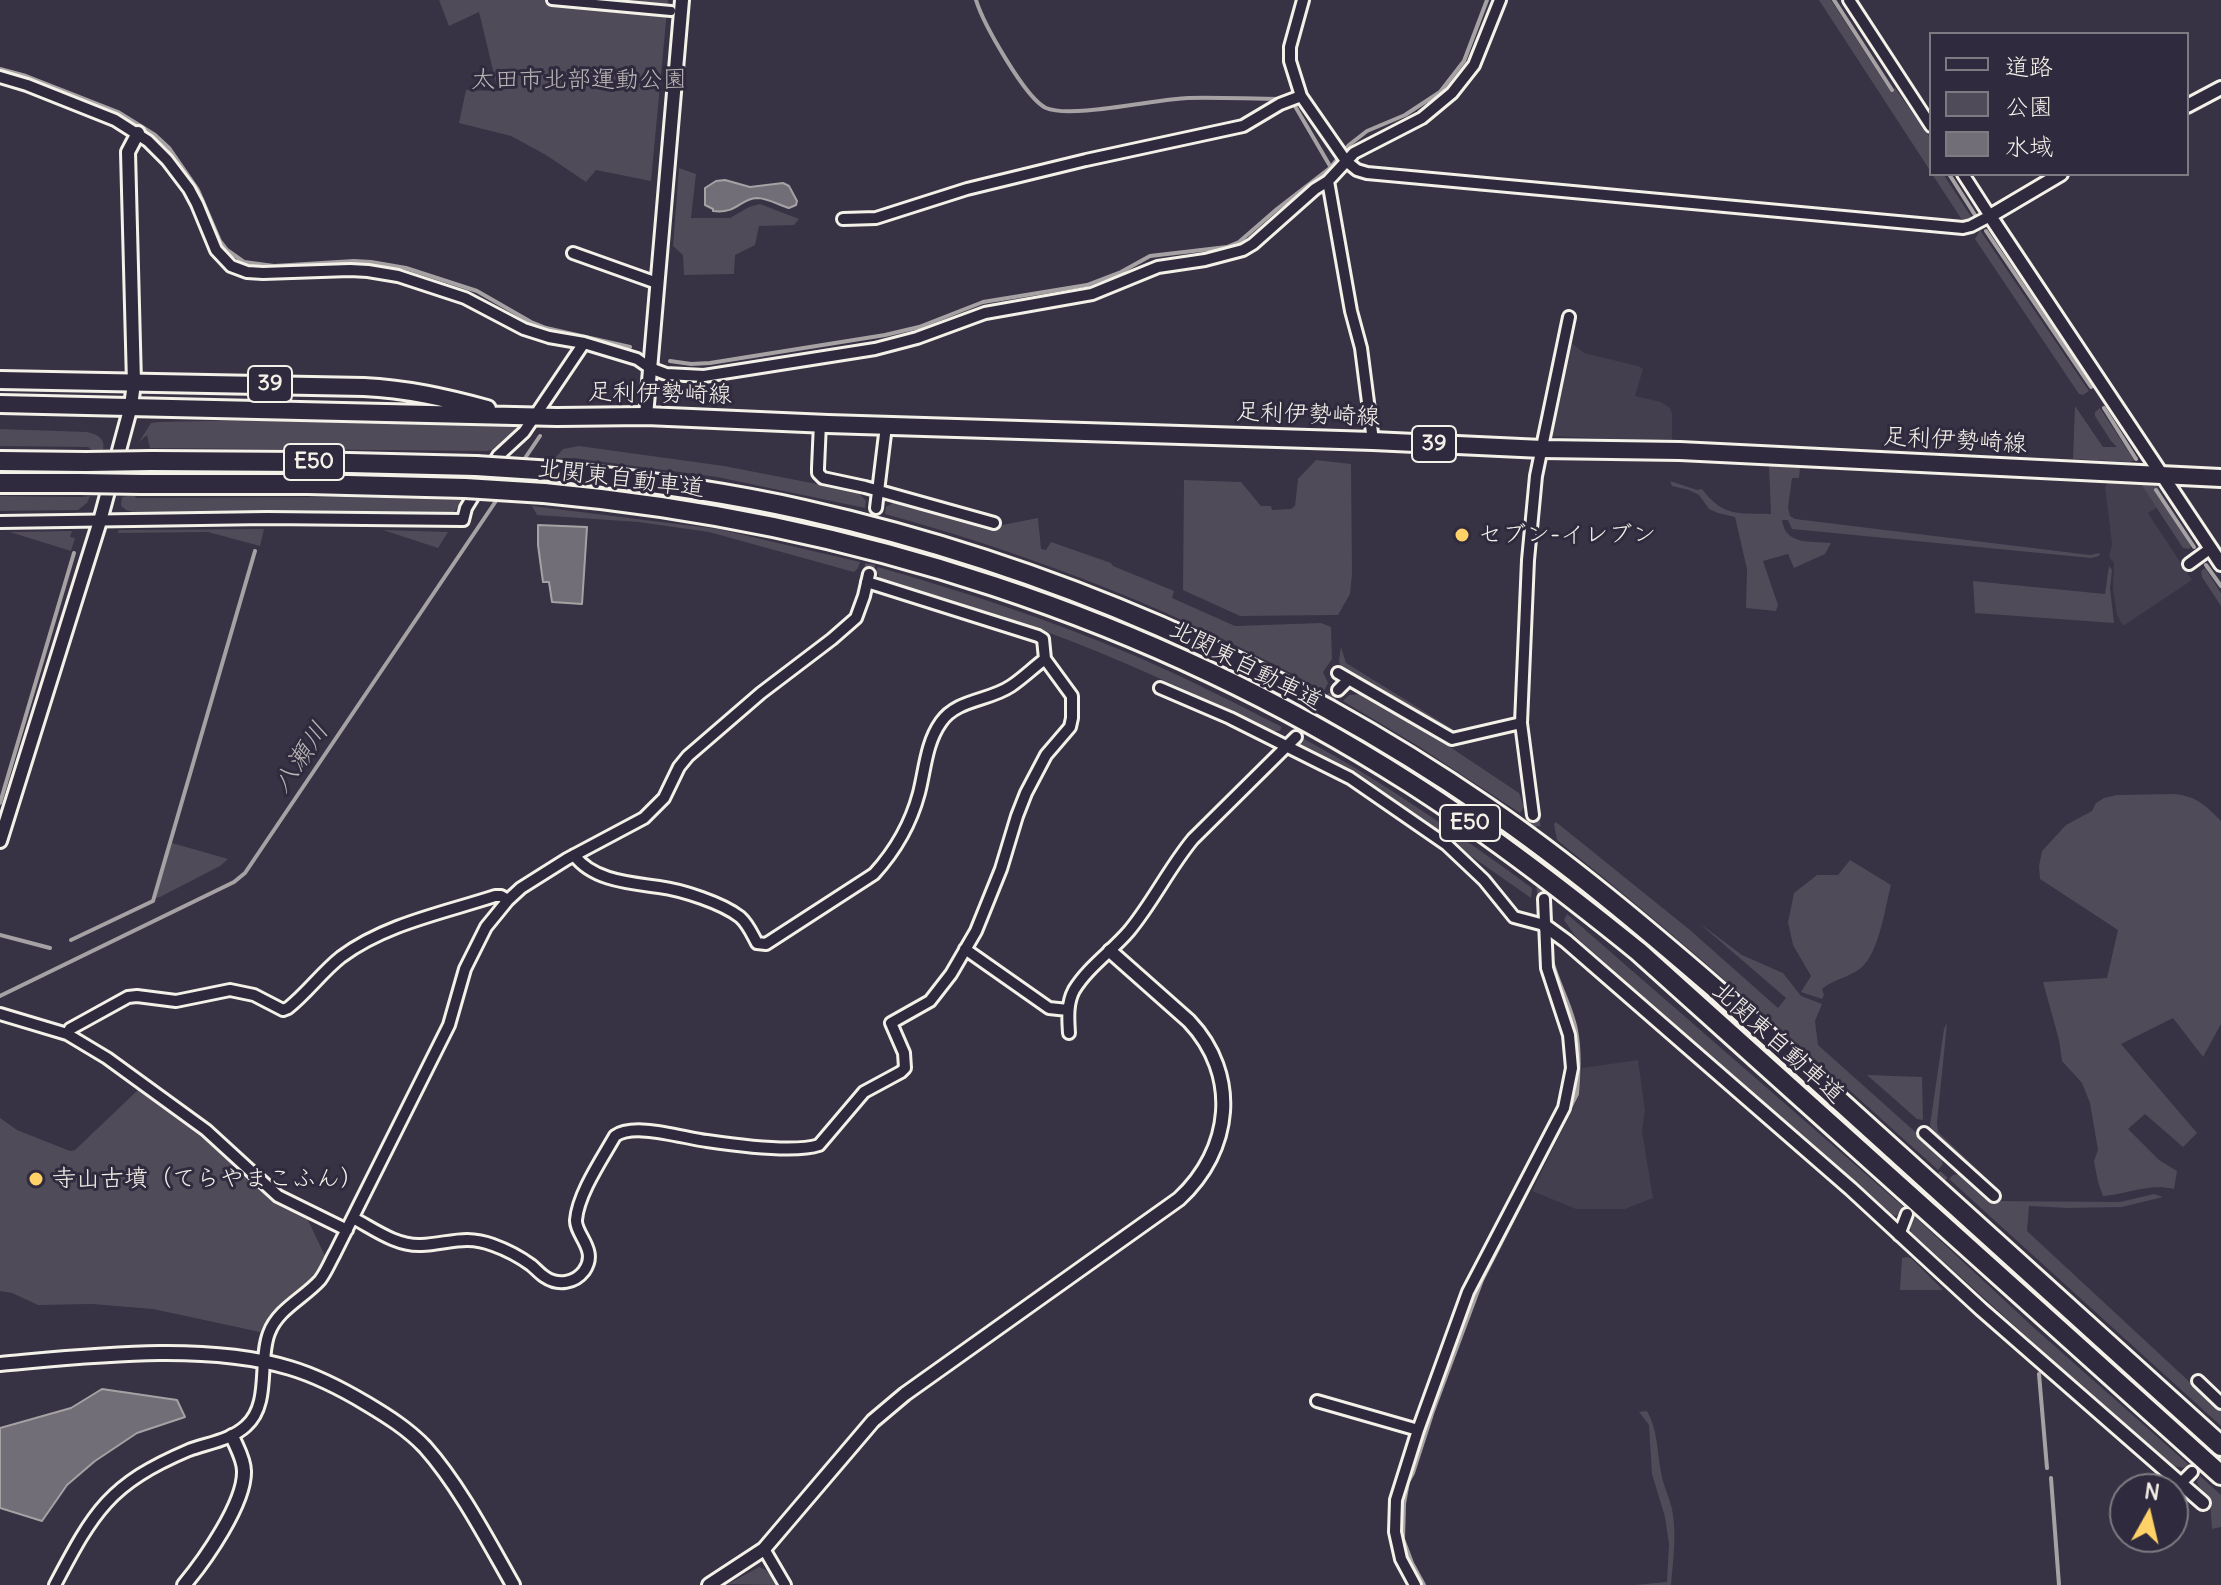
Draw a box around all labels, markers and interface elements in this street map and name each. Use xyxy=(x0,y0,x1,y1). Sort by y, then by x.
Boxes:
legend xyxy=(1929,32,2189,176)
text: 道路 xyxy=(2005,51,2053,81)
park label: 太田市北部運動公園 xyxy=(471,66,687,94)
text: 公園 xyxy=(2005,91,2053,121)
text: 水域 xyxy=(2005,131,2053,161)
road number: 39 xyxy=(248,366,292,402)
street label: 足利伊勢崎線 xyxy=(588,378,732,410)
street label: 足利伊勢崎線 xyxy=(1236,398,1380,432)
street label: 足利伊勢崎線 xyxy=(1882,423,2028,459)
road number: 39 xyxy=(1412,426,1456,462)
road number: E50 xyxy=(284,444,344,480)
street label: 北関東自動車道 xyxy=(536,454,706,504)
place label: セブン-イレブン xyxy=(1478,521,1656,549)
marker: セブン-イレブン xyxy=(1453,526,1471,544)
street label: 北関東自動車道 xyxy=(1165,615,1327,717)
water label: 八瀬川 xyxy=(266,717,336,799)
road number: E50 xyxy=(1440,805,1500,841)
street label: 北関東自動車道 xyxy=(1706,976,1850,1110)
place label: 寺山古墳（てらやまこふん） xyxy=(52,1165,364,1193)
marker: 寺山古墳（てらやまこふん） xyxy=(27,1170,45,1188)
north arrow xyxy=(2109,1473,2189,1553)
text: N xyxy=(2143,1476,2162,1506)

